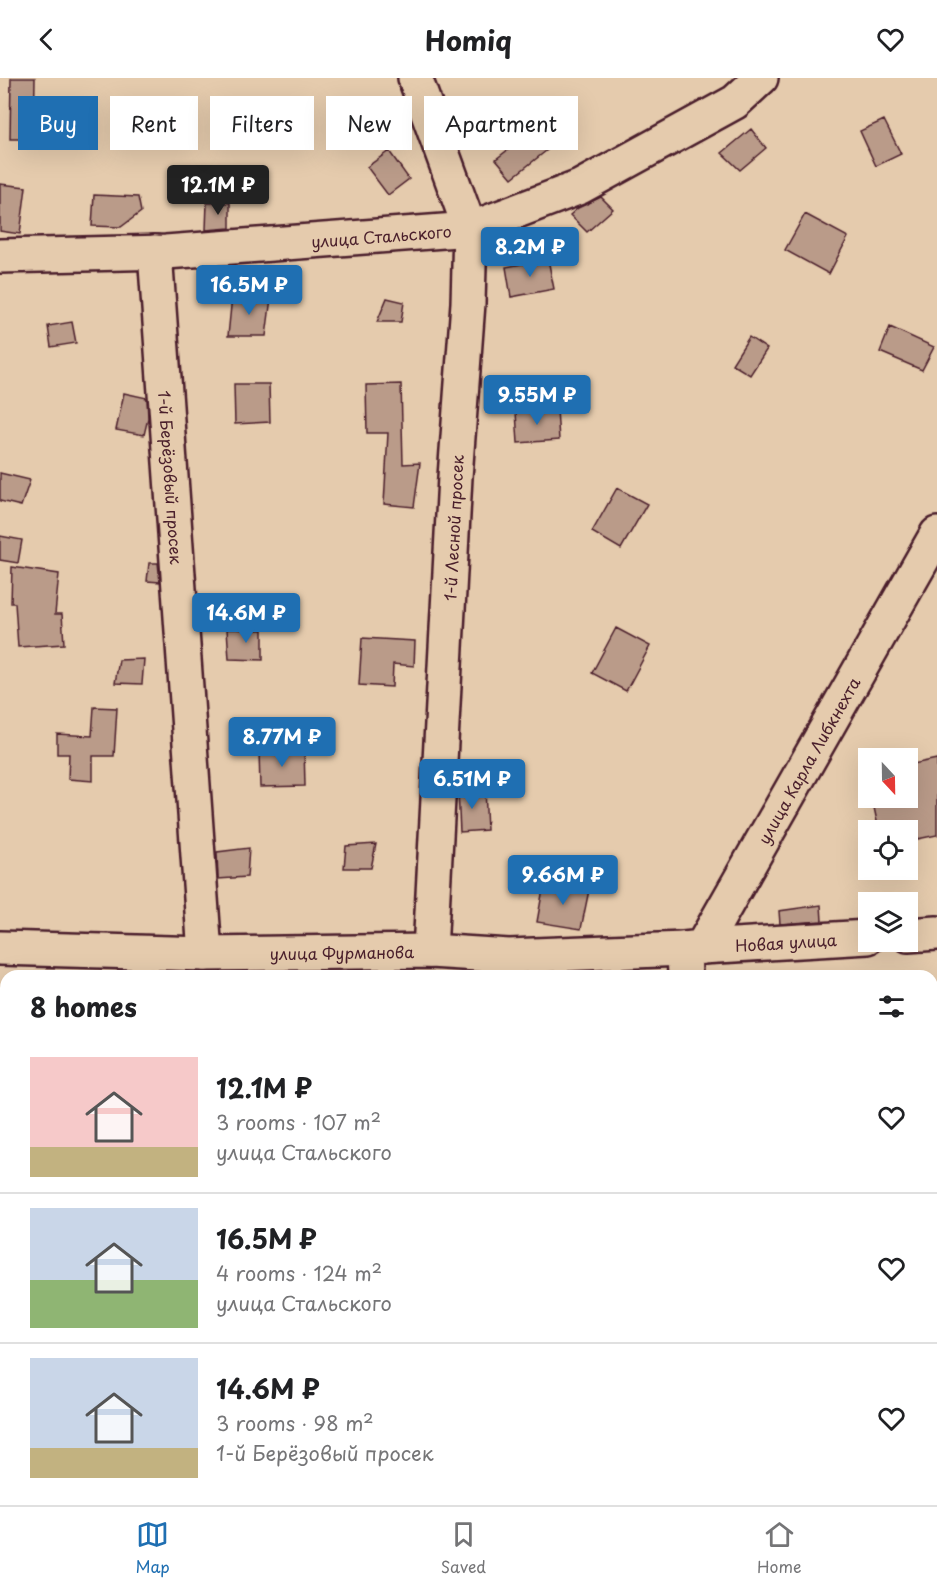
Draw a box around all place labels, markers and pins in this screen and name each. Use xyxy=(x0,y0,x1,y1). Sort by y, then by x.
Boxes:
pin: 12.1M ₽ xyxy=(163,165,273,216)
pin: 8.2M ₽ xyxy=(481,227,579,278)
pin: 16.5M ₽ xyxy=(194,265,304,316)
pin: 9.55M ₽ xyxy=(482,375,592,426)
pin: 14.6M ₽ xyxy=(191,593,301,644)
pin: 8.77M ₽ xyxy=(227,717,337,768)
pin: 6.51M ₽ xyxy=(417,759,527,810)
pin: 9.66M ₽ xyxy=(508,855,618,906)

